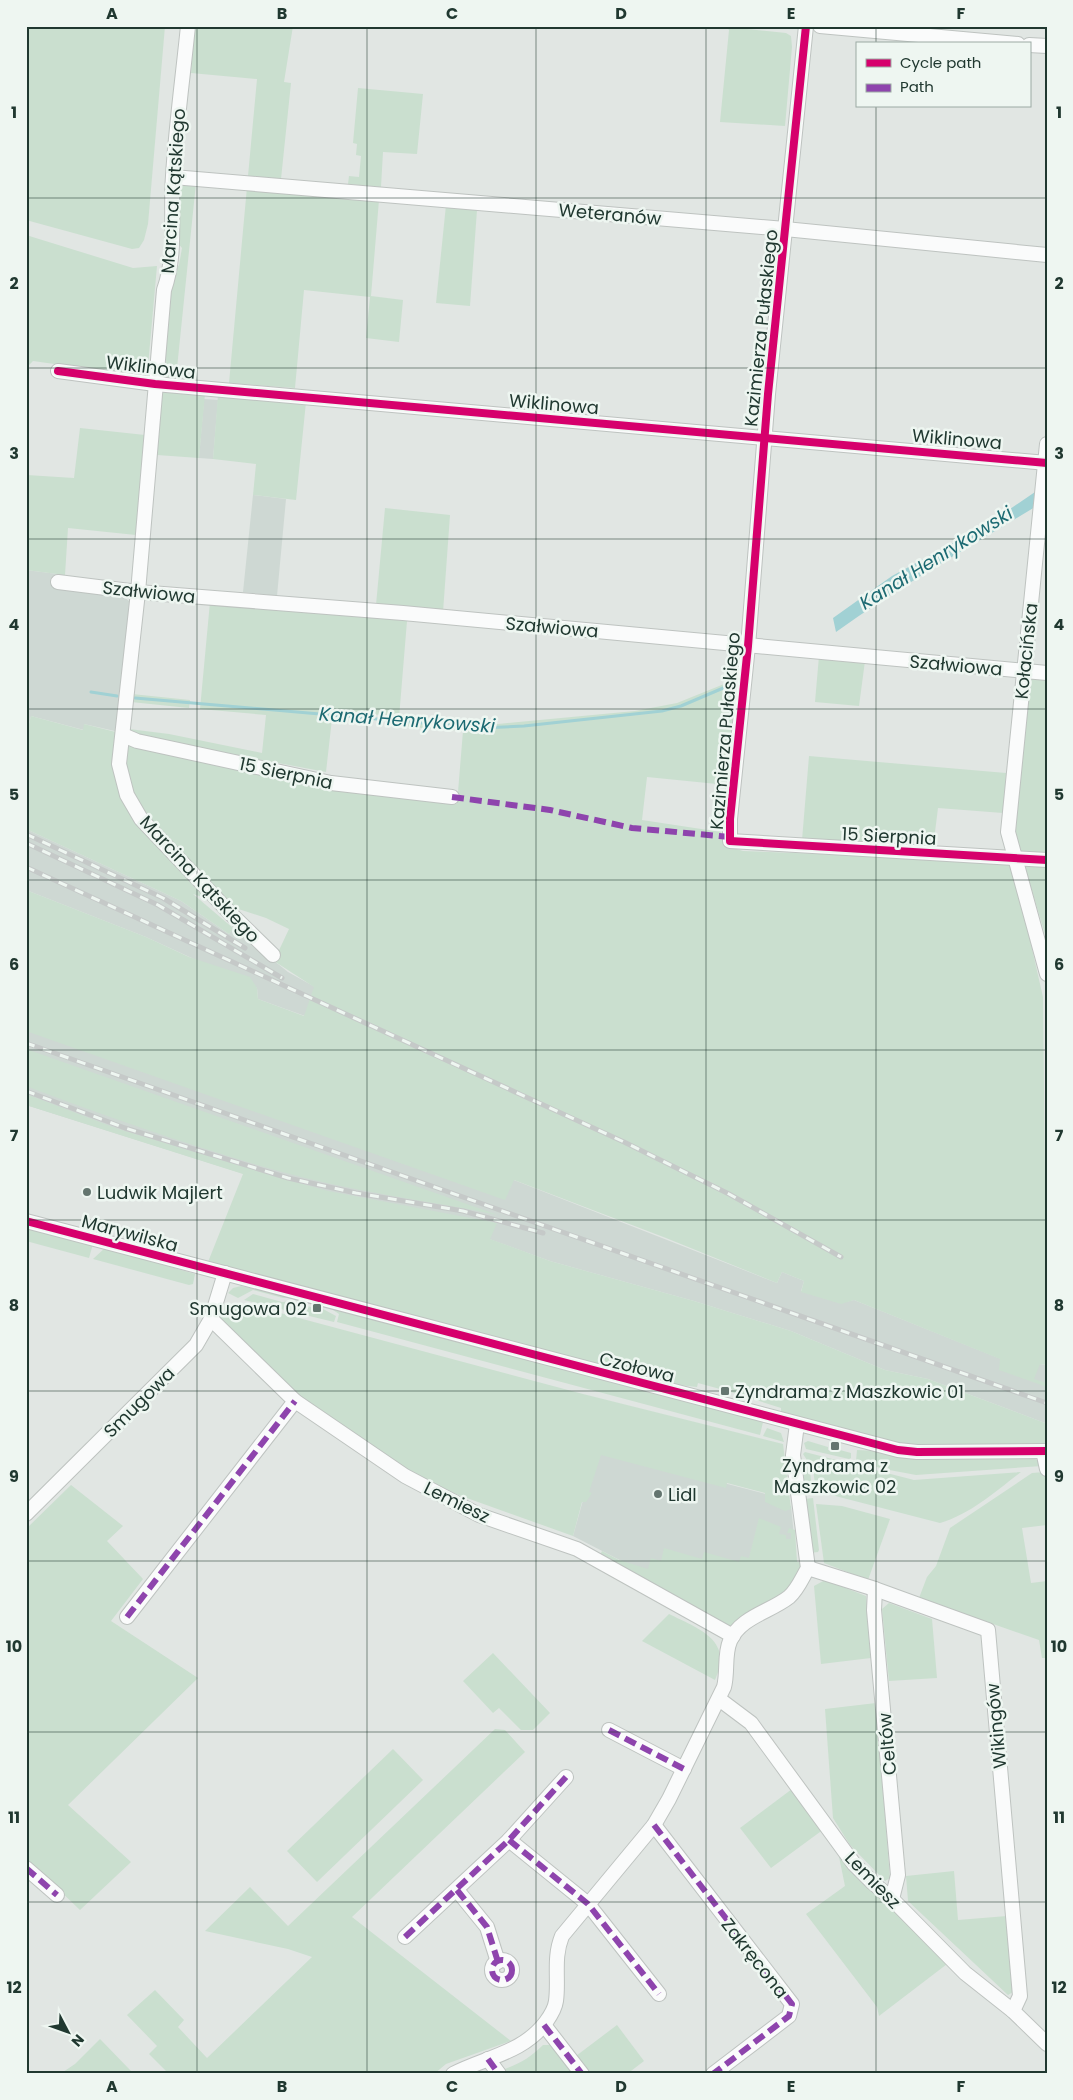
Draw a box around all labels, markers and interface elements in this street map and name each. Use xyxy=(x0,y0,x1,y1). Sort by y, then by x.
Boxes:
text: A xyxy=(106,2,118,25)
text: B xyxy=(277,2,287,25)
text: C xyxy=(446,2,458,25)
text: D xyxy=(615,2,627,25)
text: E xyxy=(787,2,795,25)
text: F xyxy=(957,2,966,25)
legend xyxy=(856,42,1030,108)
text: Cycle path xyxy=(900,52,981,73)
text: Path xyxy=(900,76,934,97)
text: 1 xyxy=(11,101,17,124)
text: 1 xyxy=(1056,101,1062,124)
street label: Marcina Kątskiego xyxy=(155,107,191,275)
street label: Weteranów xyxy=(558,197,663,231)
street label: Kazimierza Pułaskiego xyxy=(738,228,784,428)
text: 2 xyxy=(9,272,19,295)
text: 2 xyxy=(1054,272,1064,295)
street label: Wiklinowa xyxy=(105,349,197,385)
street label: Wiklinowa xyxy=(508,388,600,420)
street label: Wiklinowa xyxy=(911,423,1003,455)
text: 3 xyxy=(9,442,19,465)
text: 3 xyxy=(1054,442,1064,465)
water label: Kanał Henrykowski xyxy=(854,500,1018,616)
street label: Szałwiowa xyxy=(101,575,197,609)
street label: Kołacińska xyxy=(1009,602,1043,700)
street label: Szałwiowa xyxy=(505,610,599,644)
text: 4 xyxy=(9,613,20,636)
text: 4 xyxy=(1054,613,1065,636)
street label: Kazimierza Pułaskiego xyxy=(704,631,746,831)
street label: Szałwiowa xyxy=(909,648,1003,682)
water label: Kanał Henrykowski xyxy=(318,700,496,740)
street label: 15 Sierpnia xyxy=(237,751,335,795)
text: 5 xyxy=(9,783,19,806)
text: 5 xyxy=(1054,783,1064,806)
street label: Marcina Kątskiego xyxy=(134,810,266,948)
street label: 15 Sierpnia xyxy=(841,821,937,851)
text: 6 xyxy=(9,953,19,976)
text: 6 xyxy=(1054,953,1064,976)
text: 7 xyxy=(10,1124,19,1147)
text: 7 xyxy=(1055,1124,1064,1147)
place label: Ludwik Majlert xyxy=(97,1180,223,1205)
marker: Ludwik Majlert xyxy=(81,1186,93,1198)
street label: Marywilska xyxy=(79,1208,181,1258)
text: 8 xyxy=(9,1294,19,1317)
text: 8 xyxy=(1054,1294,1064,1317)
place label: Smugowa 02 xyxy=(189,1296,307,1321)
marker: Smugowa 02 xyxy=(311,1302,323,1314)
street label: Czołowa xyxy=(597,1346,677,1388)
street label: Smugowa xyxy=(98,1361,180,1443)
place label: Zyndrama z Maszkowic 01 xyxy=(735,1379,964,1404)
marker: Zyndrama z Maszkowic 01 xyxy=(719,1385,731,1397)
marker: Zyndrama z Maszkowic 02 xyxy=(829,1440,841,1452)
place label: Zyndrama z Maszkowic 02 xyxy=(774,1453,896,1499)
text: 9 xyxy=(9,1465,19,1488)
text: 9 xyxy=(1054,1465,1064,1488)
street label: Lemiesz xyxy=(420,1475,494,1529)
place label: Lidl xyxy=(668,1482,697,1507)
marker: Lidl xyxy=(652,1488,664,1500)
text: 10 xyxy=(6,1635,22,1658)
text: 10 xyxy=(1051,1635,1067,1658)
street label: Wikingów xyxy=(980,1682,1012,1770)
street label: Celtów xyxy=(872,1712,902,1776)
text: 11 xyxy=(8,1806,20,1829)
text: 11 xyxy=(1053,1806,1065,1829)
street label: Lemiesz xyxy=(839,1846,907,1914)
street label: Zakręcona xyxy=(716,1913,794,2003)
text: 12 xyxy=(6,1976,22,1999)
text: 12 xyxy=(1051,1976,1067,1999)
north arrow xyxy=(42,2008,92,2058)
text: N xyxy=(67,2030,89,2051)
text: A xyxy=(106,2075,118,2098)
text: B xyxy=(277,2075,287,2098)
text: C xyxy=(446,2075,458,2098)
text: D xyxy=(615,2075,627,2098)
text: E xyxy=(787,2075,795,2098)
text: F xyxy=(957,2075,966,2098)

